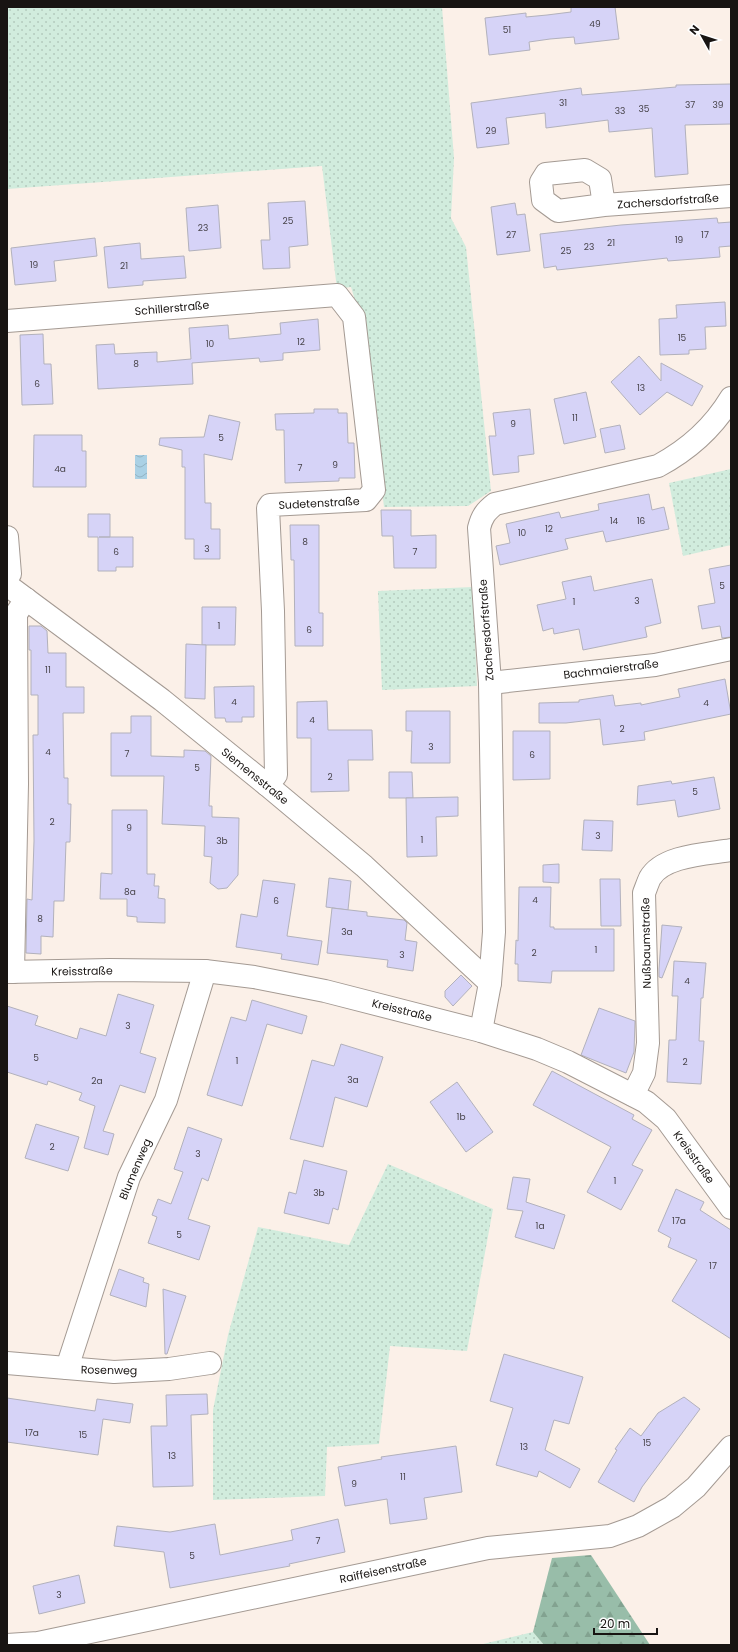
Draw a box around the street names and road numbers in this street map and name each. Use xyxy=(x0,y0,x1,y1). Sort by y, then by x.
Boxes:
street label: Zachersdorfstraße xyxy=(617,189,719,213)
street label: Schillerstraße xyxy=(134,297,210,319)
street label: Sudetenstraße xyxy=(278,493,360,513)
street label: Zachersdorfstraße xyxy=(474,579,498,681)
street label: Bachmaierstraße xyxy=(562,655,660,683)
street label: Siemensstraße xyxy=(218,744,292,808)
street label: Nußbaumstraße xyxy=(637,897,655,989)
street label: Kreisstraße xyxy=(51,962,113,980)
street label: Kreisstraße xyxy=(370,995,434,1025)
street label: Kreisstraße xyxy=(669,1127,719,1187)
street label: Blumenweg xyxy=(115,1136,155,1202)
street label: Rosenweg xyxy=(81,1362,137,1378)
street label: Raiffeisenstraße xyxy=(338,1553,428,1587)

